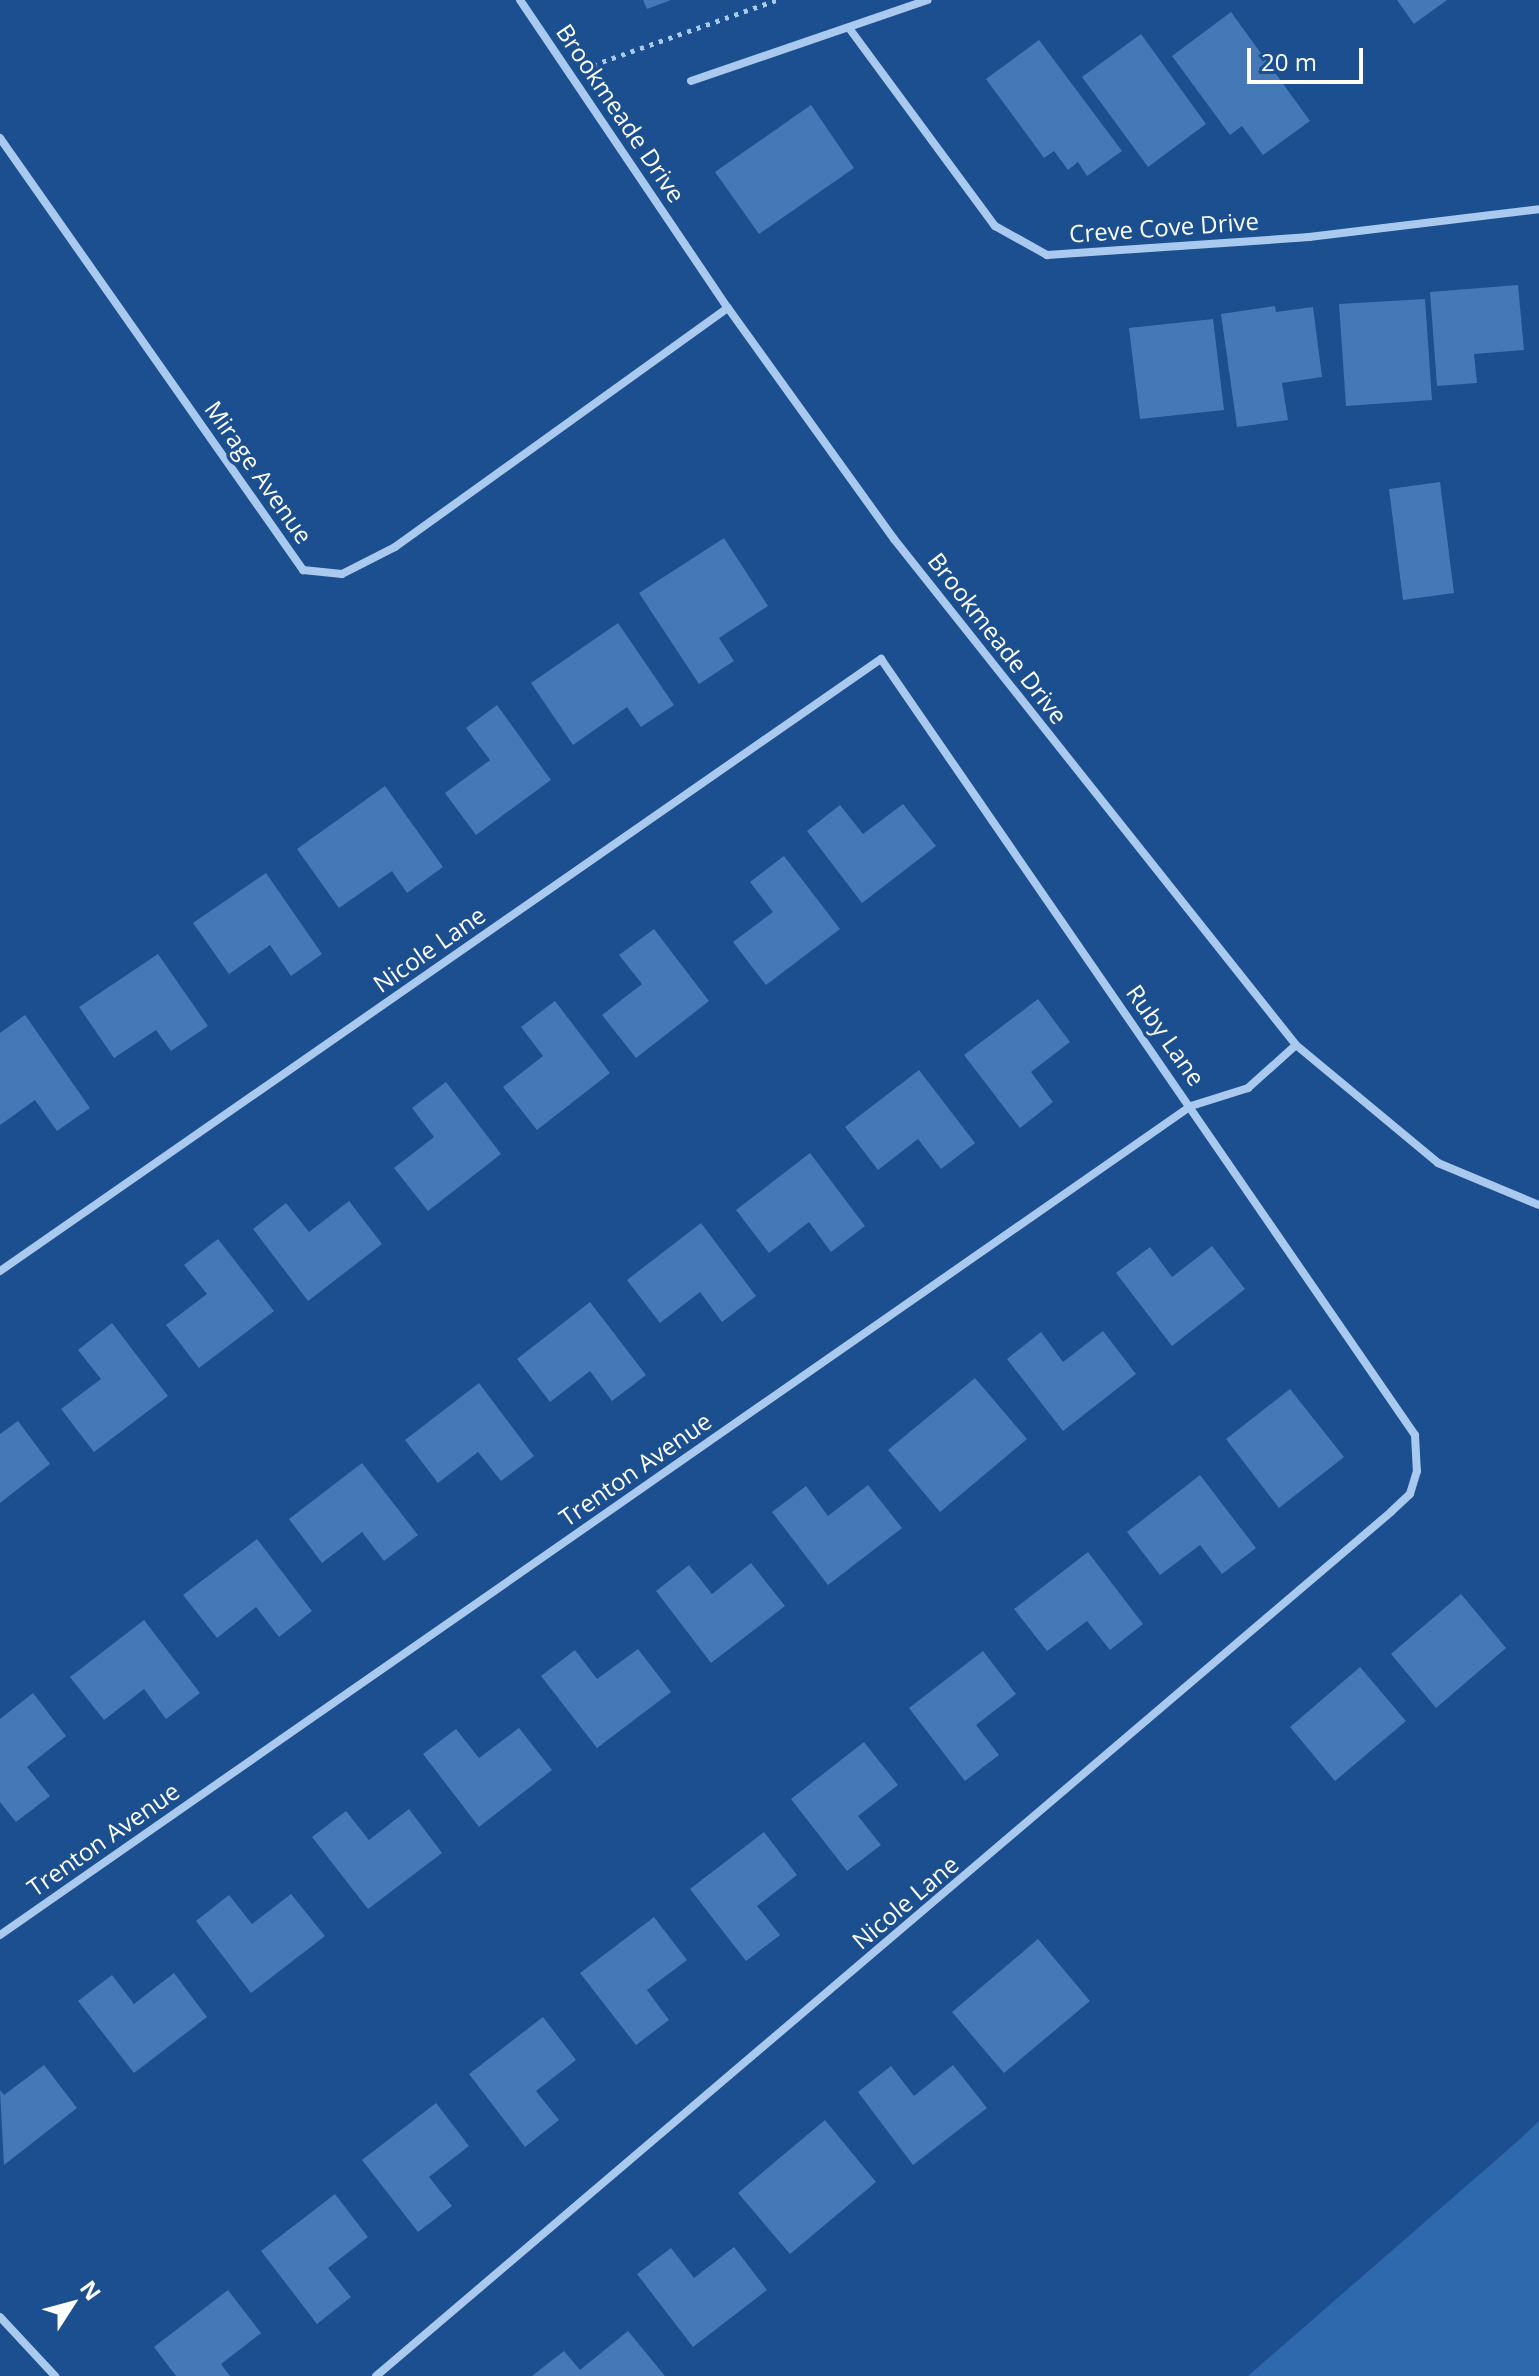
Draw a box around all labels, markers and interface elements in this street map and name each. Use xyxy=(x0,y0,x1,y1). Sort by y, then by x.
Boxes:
street label: Brookmeade Drive xyxy=(551,18,691,208)
scale bar xyxy=(1251,32,1367,82)
text: 20 m xyxy=(1261,45,1317,78)
street label: Creve Cove Drive xyxy=(1068,206,1260,248)
street label: Mirage Avenue xyxy=(199,395,319,549)
street label: Brookmeade Drive xyxy=(922,547,1074,729)
street label: Nicole Lane xyxy=(368,900,490,998)
street label: Ruby Lane xyxy=(1121,979,1211,1091)
street label: Trenton Avenue xyxy=(554,1406,716,1532)
street label: Trenton Avenue xyxy=(22,1776,184,1902)
street label: Nicole Lane xyxy=(846,1849,964,1955)
north arrow xyxy=(32,2264,112,2344)
text: N xyxy=(74,2274,109,2306)

